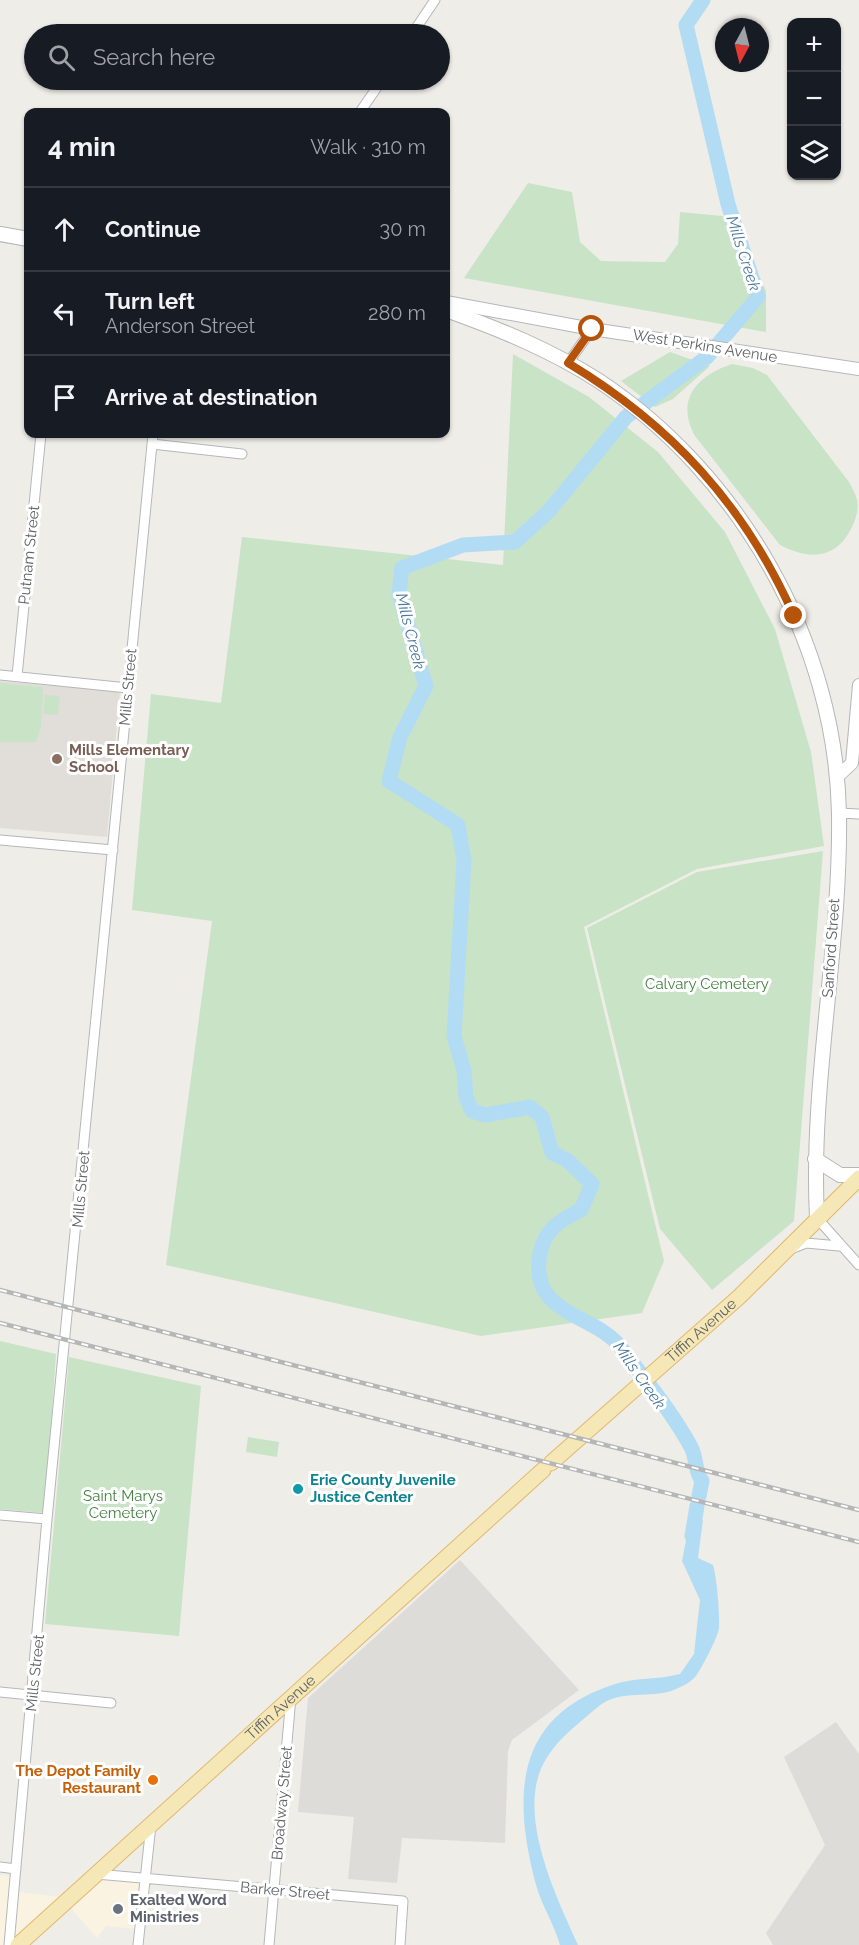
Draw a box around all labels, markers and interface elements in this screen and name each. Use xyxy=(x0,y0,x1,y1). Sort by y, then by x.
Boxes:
north arrow xyxy=(715,18,769,72)
map controls xyxy=(787,18,841,180)
button: + xyxy=(787,18,841,72)
search box xyxy=(24,24,450,90)
icon: search xyxy=(45,41,78,74)
text: Search here xyxy=(93,44,215,70)
button: − xyxy=(787,72,841,126)
button: layers xyxy=(787,126,841,180)
text: 4 min xyxy=(48,132,116,162)
text: Walk · 310 m xyxy=(310,135,426,159)
icon: ahead xyxy=(48,213,81,246)
water label: Mills Creek xyxy=(722,213,765,294)
text: Continue xyxy=(105,216,201,242)
text: 30 m xyxy=(380,217,426,241)
text: Turn left xyxy=(105,288,195,314)
icon: left xyxy=(48,297,81,330)
text: 280 m xyxy=(368,301,426,325)
text: Anderson Street xyxy=(105,314,255,338)
route start xyxy=(578,315,604,341)
street label: West Perkins Avenue xyxy=(631,326,779,366)
icon: arrive xyxy=(48,381,81,414)
text: Arrive at destination xyxy=(105,384,318,410)
street label: Putnam Street xyxy=(15,505,43,605)
water label: Mills Creek xyxy=(392,591,429,672)
route end xyxy=(780,602,806,628)
street label: Mills Street xyxy=(116,648,140,726)
place label: Mills Elementary School xyxy=(69,741,190,776)
marker: Mills Elementary School xyxy=(50,752,64,766)
street label: Sanford Street xyxy=(819,898,843,998)
park label: Calvary Cemetery xyxy=(645,975,769,993)
street label: Mills Street xyxy=(69,1150,93,1228)
street label: Tiffin Avenue xyxy=(662,1295,740,1367)
water label: Mills Creek xyxy=(609,1338,670,1413)
place label: Erie County Juvenile Justice Center xyxy=(310,1471,456,1506)
marker: Erie County Juvenile Justice Center xyxy=(291,1482,305,1496)
park label: Saint Marys Cemetery xyxy=(83,1487,163,1522)
street label: Mills Street xyxy=(22,1634,48,1712)
street label: Tiffin Avenue xyxy=(242,1671,319,1744)
street label: Broadway Street xyxy=(268,1745,296,1861)
place label: The Depot Family Restaurant xyxy=(16,1762,142,1797)
marker: The Depot Family Restaurant xyxy=(146,1773,160,1787)
street label: Barker Street xyxy=(239,1878,331,1904)
place label: Exalted Word Ministries xyxy=(130,1891,227,1926)
marker: Exalted Word Ministries xyxy=(111,1902,125,1916)

